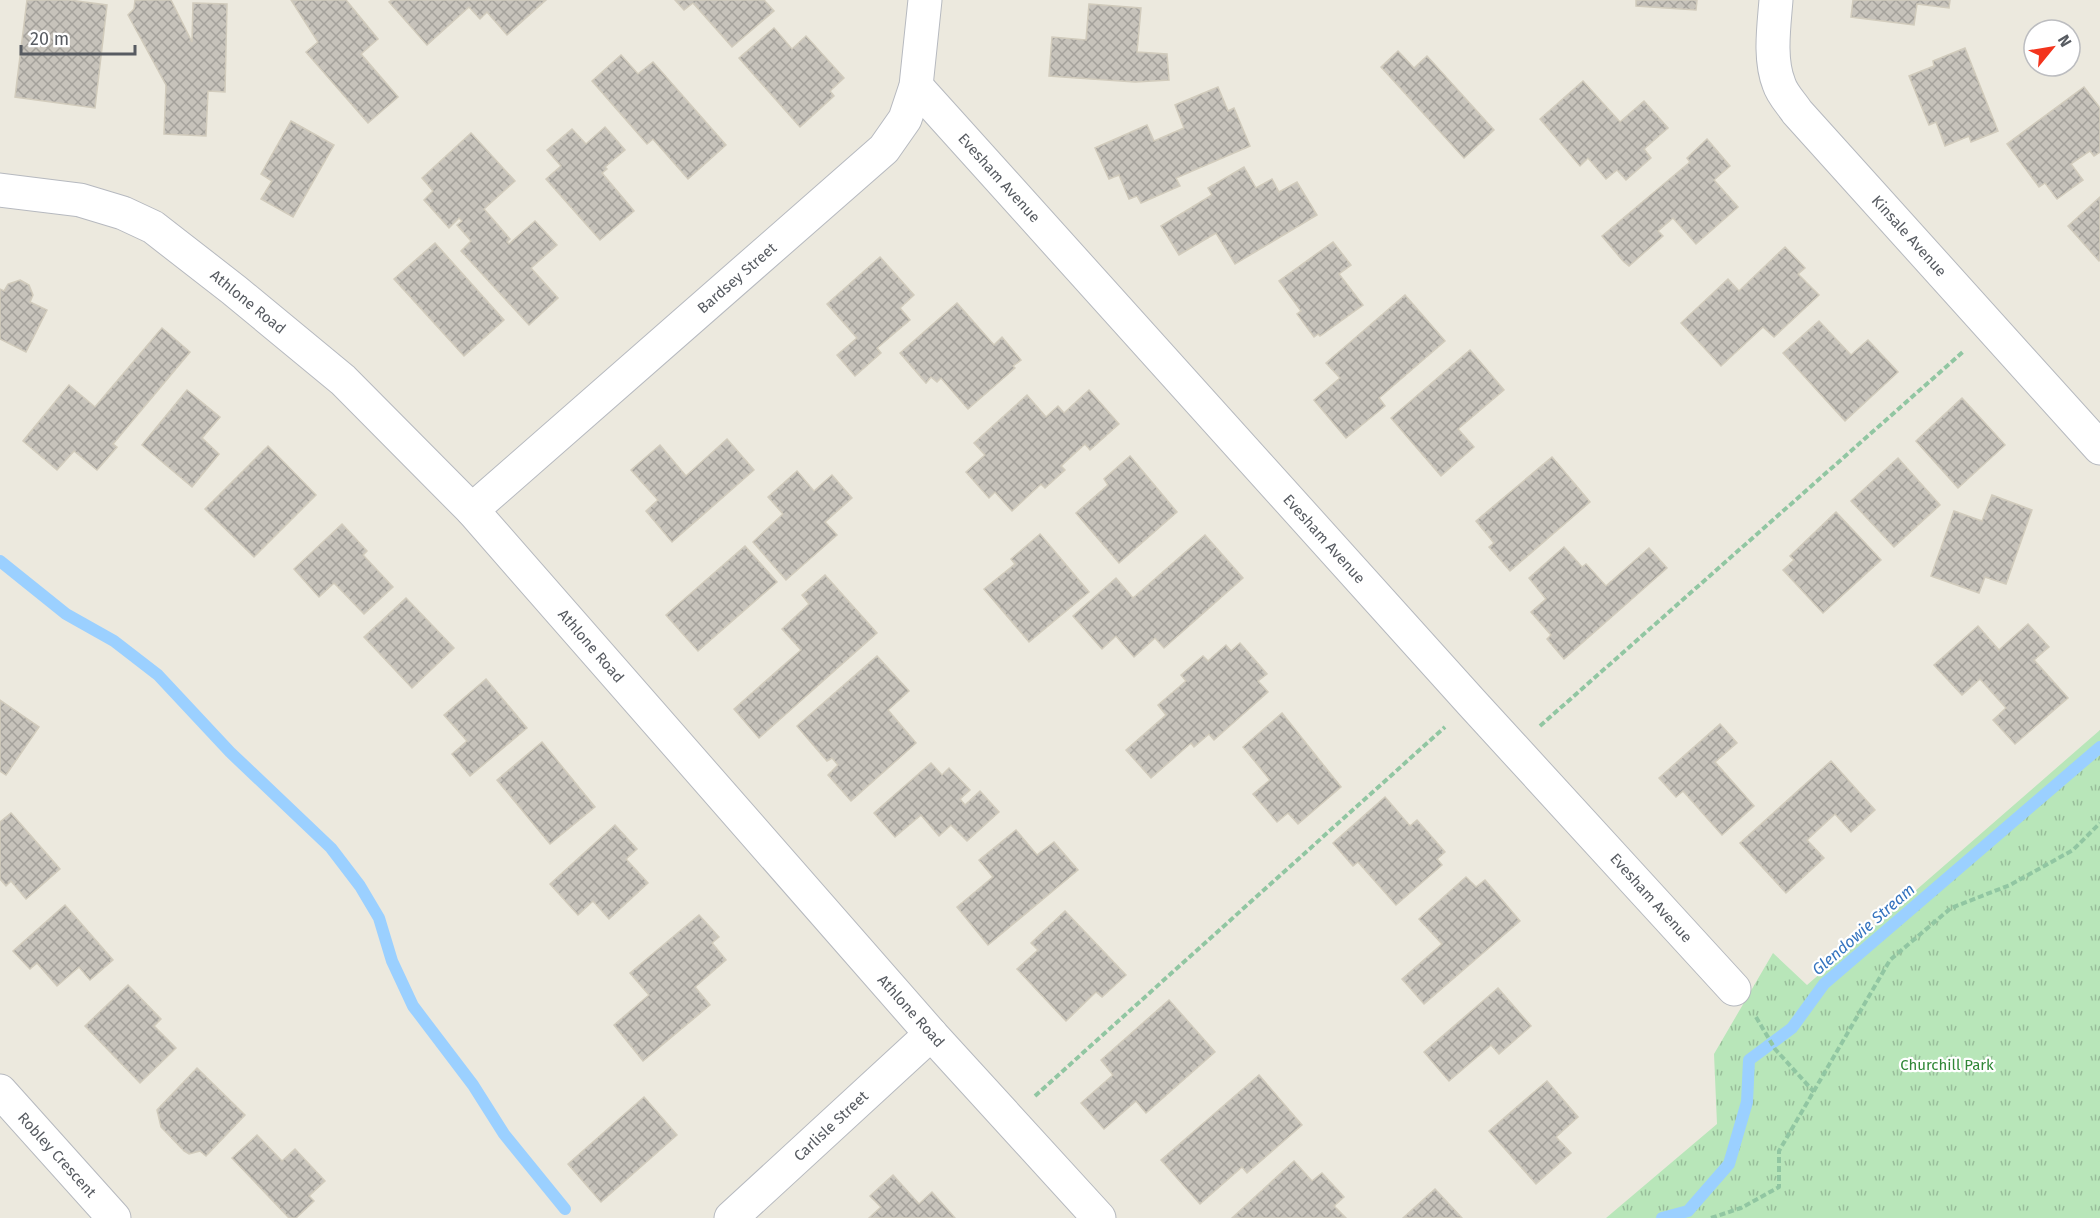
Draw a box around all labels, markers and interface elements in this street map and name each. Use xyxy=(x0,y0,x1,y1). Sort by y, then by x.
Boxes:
scale bar xyxy=(21,18,135,56)
north arrow xyxy=(2022,18,2082,78)
text: 20 m xyxy=(30,28,69,50)
text: N xyxy=(2054,31,2075,50)
street label: Evesham Avenue xyxy=(954,130,1044,226)
street label: Kinsale Avenue xyxy=(1868,192,1950,280)
street label: Bardsey Street xyxy=(694,238,781,317)
street label: Athlone Road xyxy=(207,266,289,338)
street label: Evesham Avenue xyxy=(1279,491,1369,587)
street label: Athlone Road xyxy=(554,606,628,686)
street label: Evesham Avenue xyxy=(1606,850,1696,946)
water label: Glendowie Stream xyxy=(1808,880,1919,979)
street label: Athlone Road xyxy=(874,971,948,1051)
park label: Churchill Park xyxy=(1900,1056,1994,1074)
street label: Carlisle Street xyxy=(790,1087,872,1165)
street label: Robley Crescent xyxy=(14,1109,100,1202)

